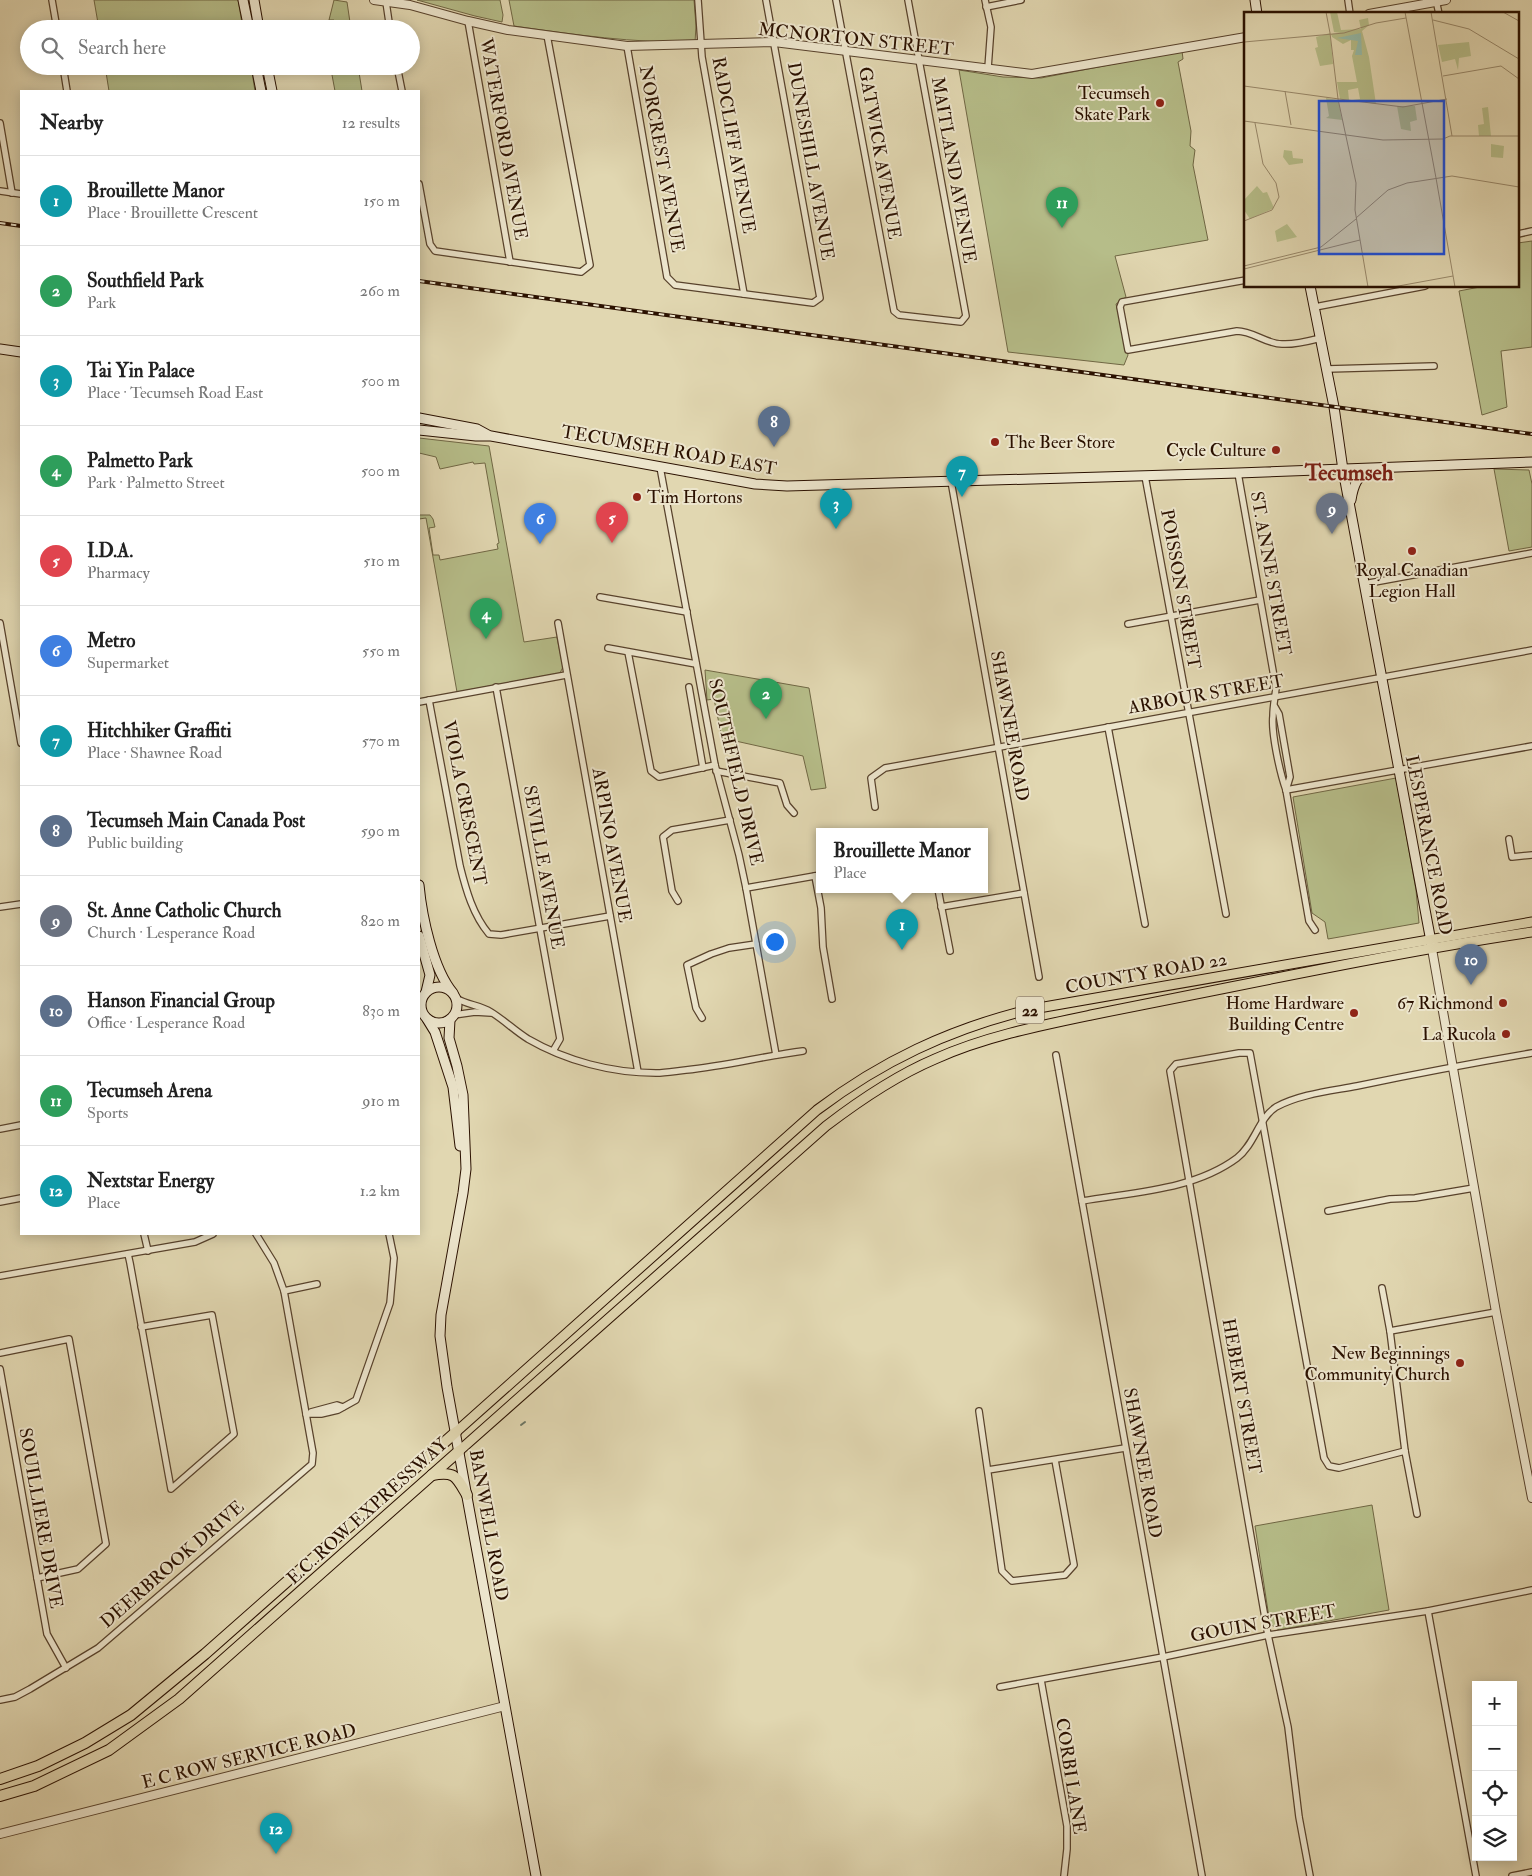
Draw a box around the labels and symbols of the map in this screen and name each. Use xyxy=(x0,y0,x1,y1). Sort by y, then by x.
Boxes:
inset map xyxy=(1244,12,1520,288)
street label: MCNORTON STREET xyxy=(757,18,955,61)
street label: WATERFORD AVENUE xyxy=(474,35,533,242)
street label: RADCLIFF AVENUE xyxy=(707,55,760,235)
street label: DUNESHILL AVENUE xyxy=(782,60,839,262)
street label: NORCREST AVENUE xyxy=(634,64,689,254)
street label: GATWICK AVENUE xyxy=(853,65,906,241)
street label: MAITLAND AVENUE xyxy=(926,75,981,265)
place label: Tecumseh Skate Park xyxy=(1074,82,1151,126)
marker: Tecumseh Skate Park xyxy=(1154,97,1166,109)
pin: 11 xyxy=(1046,187,1078,228)
pin: 8 xyxy=(758,406,790,447)
street label: TECUMSEH ROAD EAST xyxy=(560,420,779,481)
place label: The Beer Store xyxy=(1005,431,1116,454)
marker: The Beer Store xyxy=(989,436,1001,448)
place label: Cycle Culture xyxy=(1166,439,1266,462)
marker: Cycle Culture xyxy=(1270,444,1282,456)
pin: 7 xyxy=(946,456,978,497)
district label: Tecumseh xyxy=(1304,459,1394,487)
place label: Tim Hortons xyxy=(647,486,742,509)
pin: 3 xyxy=(820,488,852,529)
street label: ST. ANNE STREET xyxy=(1245,489,1296,657)
marker: Tim Hortons xyxy=(631,491,643,503)
pin: 9 xyxy=(1316,493,1348,534)
pin: 5 xyxy=(596,502,628,543)
pin: 6 xyxy=(524,503,556,544)
street label: POISSON STREET xyxy=(1155,507,1206,672)
marker: Royal Canadian Legion Hall xyxy=(1406,545,1418,557)
place label: Royal Canadian Legion Hall xyxy=(1356,559,1468,603)
pin: 4 xyxy=(470,598,502,639)
street label: SHAWNEE ROAD xyxy=(985,649,1034,803)
street label: ARBOUR STREET xyxy=(1125,669,1286,720)
street label: SOUTHFIELD DRIVE xyxy=(703,676,768,868)
pin: 2 xyxy=(750,678,782,719)
street label: VIOLA CRESCENT xyxy=(437,719,492,888)
street label: LESPERANCE ROAD xyxy=(1400,753,1457,937)
street label: ARPINO AVENUE xyxy=(586,765,636,924)
street label: SEVILLE AVENUE xyxy=(518,783,569,951)
pin: 1 xyxy=(886,909,918,950)
your location xyxy=(762,929,788,955)
pin: 10 xyxy=(1455,944,1487,985)
street label: COUNTY ROAD 22 xyxy=(1063,948,1229,999)
place label: Home Hardware Building Centre xyxy=(1225,992,1344,1036)
place label: 67 Richmond xyxy=(1397,992,1493,1015)
road number: 22 xyxy=(1016,996,1044,1024)
marker: 67 Richmond xyxy=(1497,997,1509,1009)
marker: Home Hardware Building Centre xyxy=(1348,1007,1360,1019)
place label: La Rucola xyxy=(1422,1023,1497,1046)
marker: La Rucola xyxy=(1500,1028,1512,1040)
street label: HEBERT STREET xyxy=(1216,1316,1267,1476)
place label: New Beginnings Community Church xyxy=(1304,1342,1451,1386)
marker: New Beginnings Community Church xyxy=(1454,1357,1466,1369)
street label: SHAWNEE ROAD xyxy=(1118,1386,1167,1540)
street label: SOUILLIERE DRIVE xyxy=(13,1426,68,1610)
street label: E.C. ROW EXPRESSWAY xyxy=(282,1433,453,1590)
street label: BANWELL ROAD xyxy=(464,1447,513,1603)
street label: DEERBROOK DRIVE xyxy=(96,1496,249,1633)
street label: GOUIN STREET xyxy=(1188,1599,1338,1648)
street label: CORBI LANE xyxy=(1050,1716,1091,1836)
street label: E C ROW SERVICE ROAD xyxy=(139,1719,359,1794)
pin: 12 xyxy=(260,1813,292,1854)

